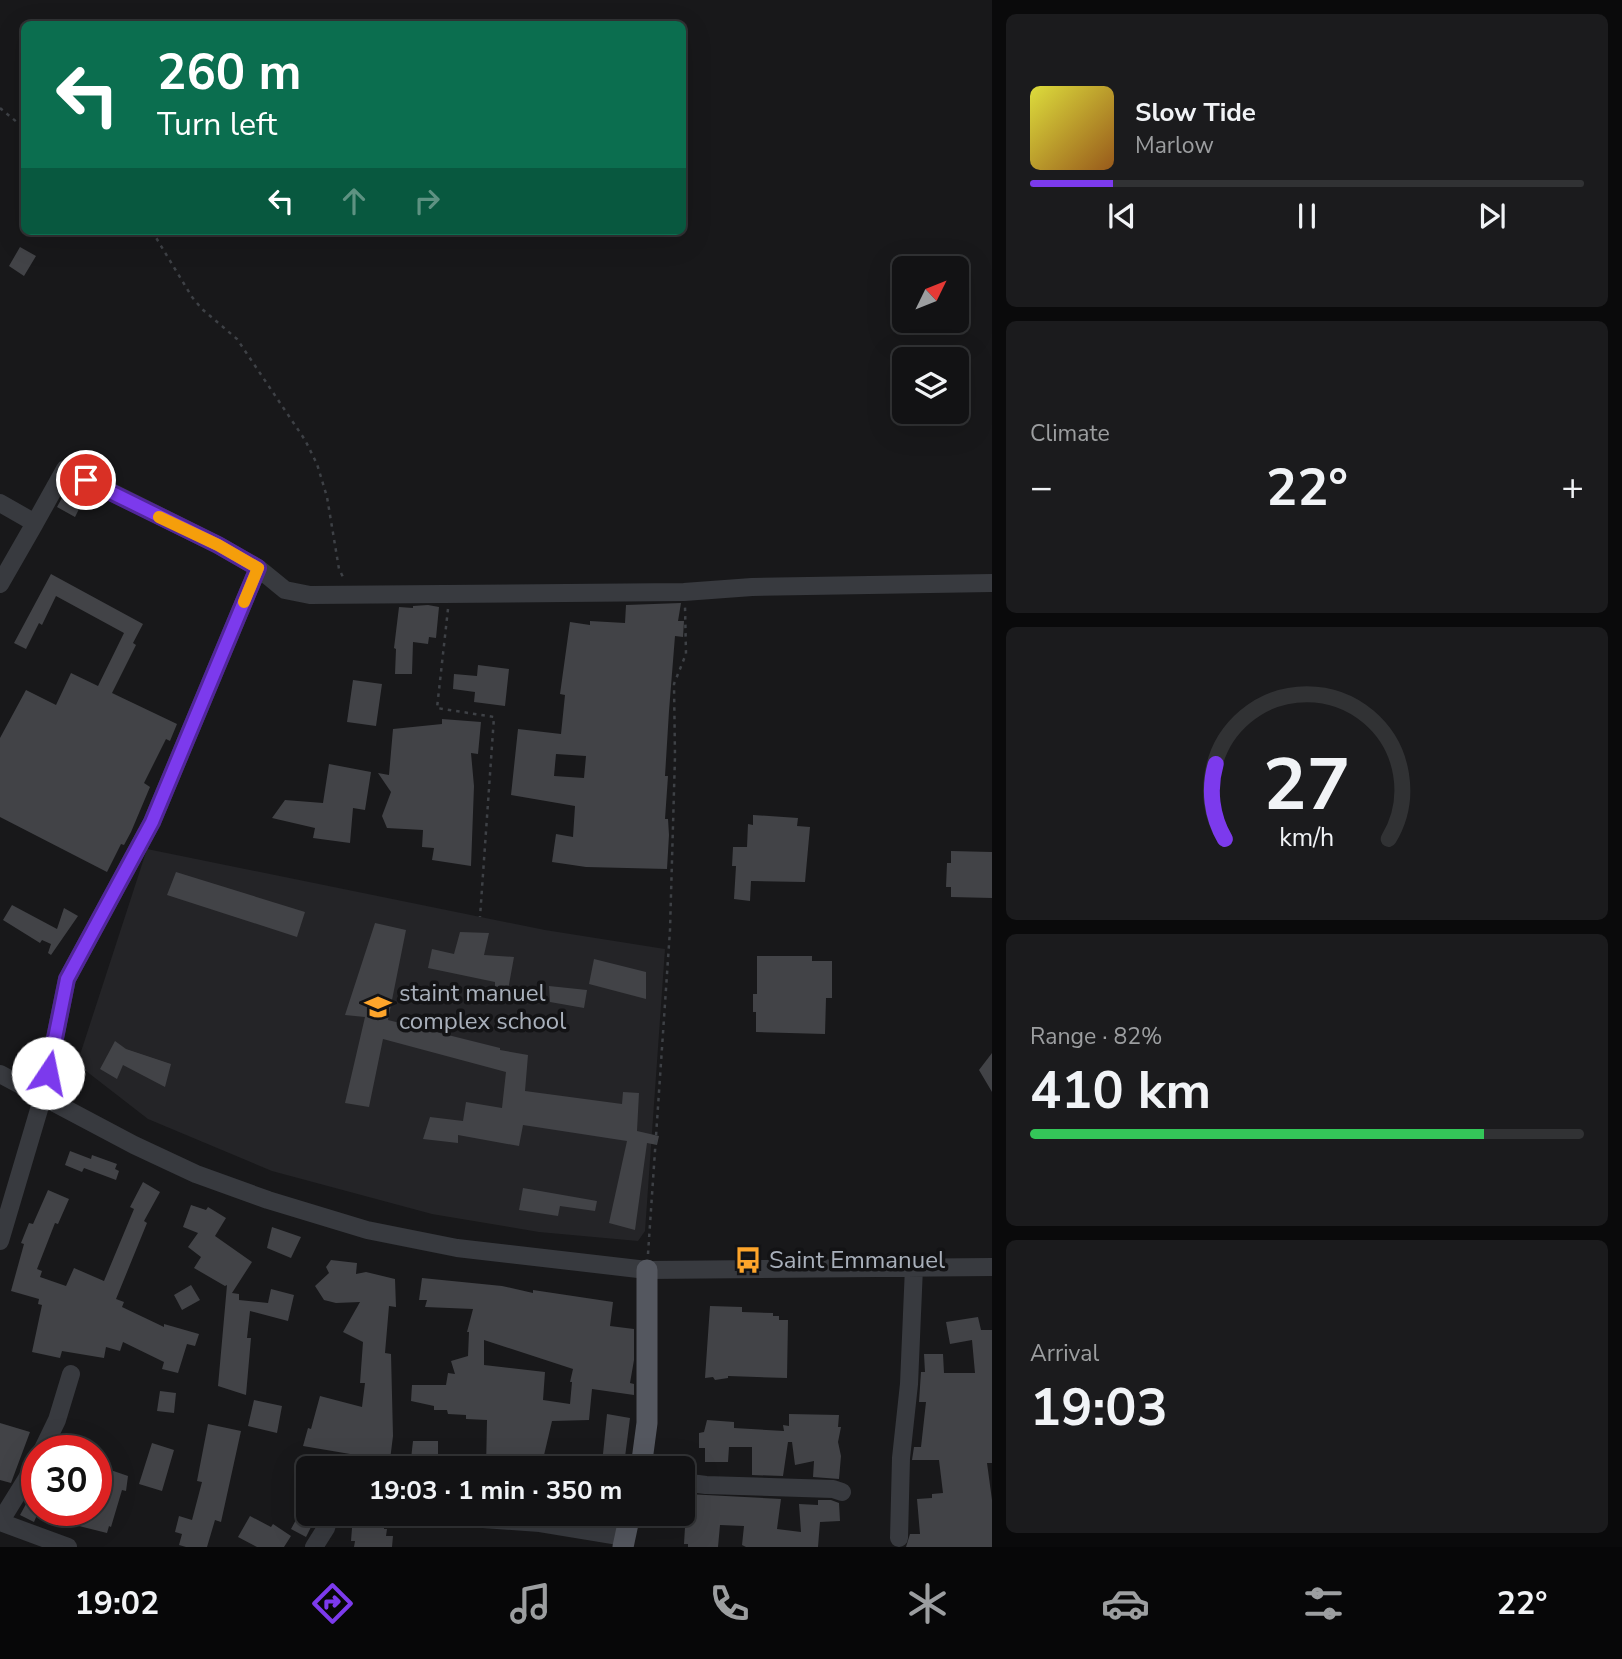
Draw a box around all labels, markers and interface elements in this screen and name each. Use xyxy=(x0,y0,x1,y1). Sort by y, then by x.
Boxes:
text: 260 m xyxy=(157,39,301,106)
icon: left xyxy=(42,49,133,140)
text: Slow Tide xyxy=(1135,95,1256,130)
text: Turn left xyxy=(157,103,277,146)
text: Marlow xyxy=(1135,130,1214,161)
icon: left xyxy=(262,182,300,220)
icon: ahead xyxy=(335,182,373,220)
icon: right xyxy=(408,182,446,220)
icon: previous xyxy=(1103,197,1141,235)
icon: pause xyxy=(1288,197,1326,235)
icon: next xyxy=(1473,197,1511,235)
north arrow xyxy=(892,256,970,332)
map controls xyxy=(892,256,969,424)
button: layers xyxy=(892,347,969,424)
text: Climate xyxy=(1030,418,1110,449)
pin xyxy=(56,450,116,510)
text: 22° xyxy=(1266,452,1348,523)
icon: arrive xyxy=(67,461,105,499)
text: − xyxy=(1030,462,1053,513)
text: + xyxy=(1561,462,1584,513)
text: 27 xyxy=(1263,736,1351,836)
text: km/h xyxy=(1279,821,1335,855)
place label: staint manuel complex school xyxy=(399,977,566,1037)
school or university icon: staint manuel complex school xyxy=(363,992,393,1022)
text: Range · 82% xyxy=(1030,1021,1162,1052)
position arrow xyxy=(11,1036,85,1110)
text: 410 km xyxy=(1030,1055,1211,1126)
place label: Saint Emmanuel xyxy=(769,1244,945,1276)
bus stop icon: Saint Emmanuel xyxy=(733,1245,763,1275)
text: Arrival xyxy=(1030,1338,1099,1369)
text: 19:03 xyxy=(1030,1372,1168,1443)
speed limit sign: 30 xyxy=(21,1435,112,1526)
text: 19:03 · 1 min · 350 m xyxy=(369,1473,622,1508)
icon: directions xyxy=(308,1579,357,1628)
icon: music xyxy=(506,1579,555,1628)
icon: phone xyxy=(705,1579,754,1628)
icon: climate xyxy=(903,1579,952,1628)
icon: car xyxy=(1101,1579,1150,1628)
icon: filters xyxy=(1299,1579,1348,1628)
text: 19:02 xyxy=(75,1582,159,1625)
text: 22° xyxy=(1497,1582,1547,1625)

